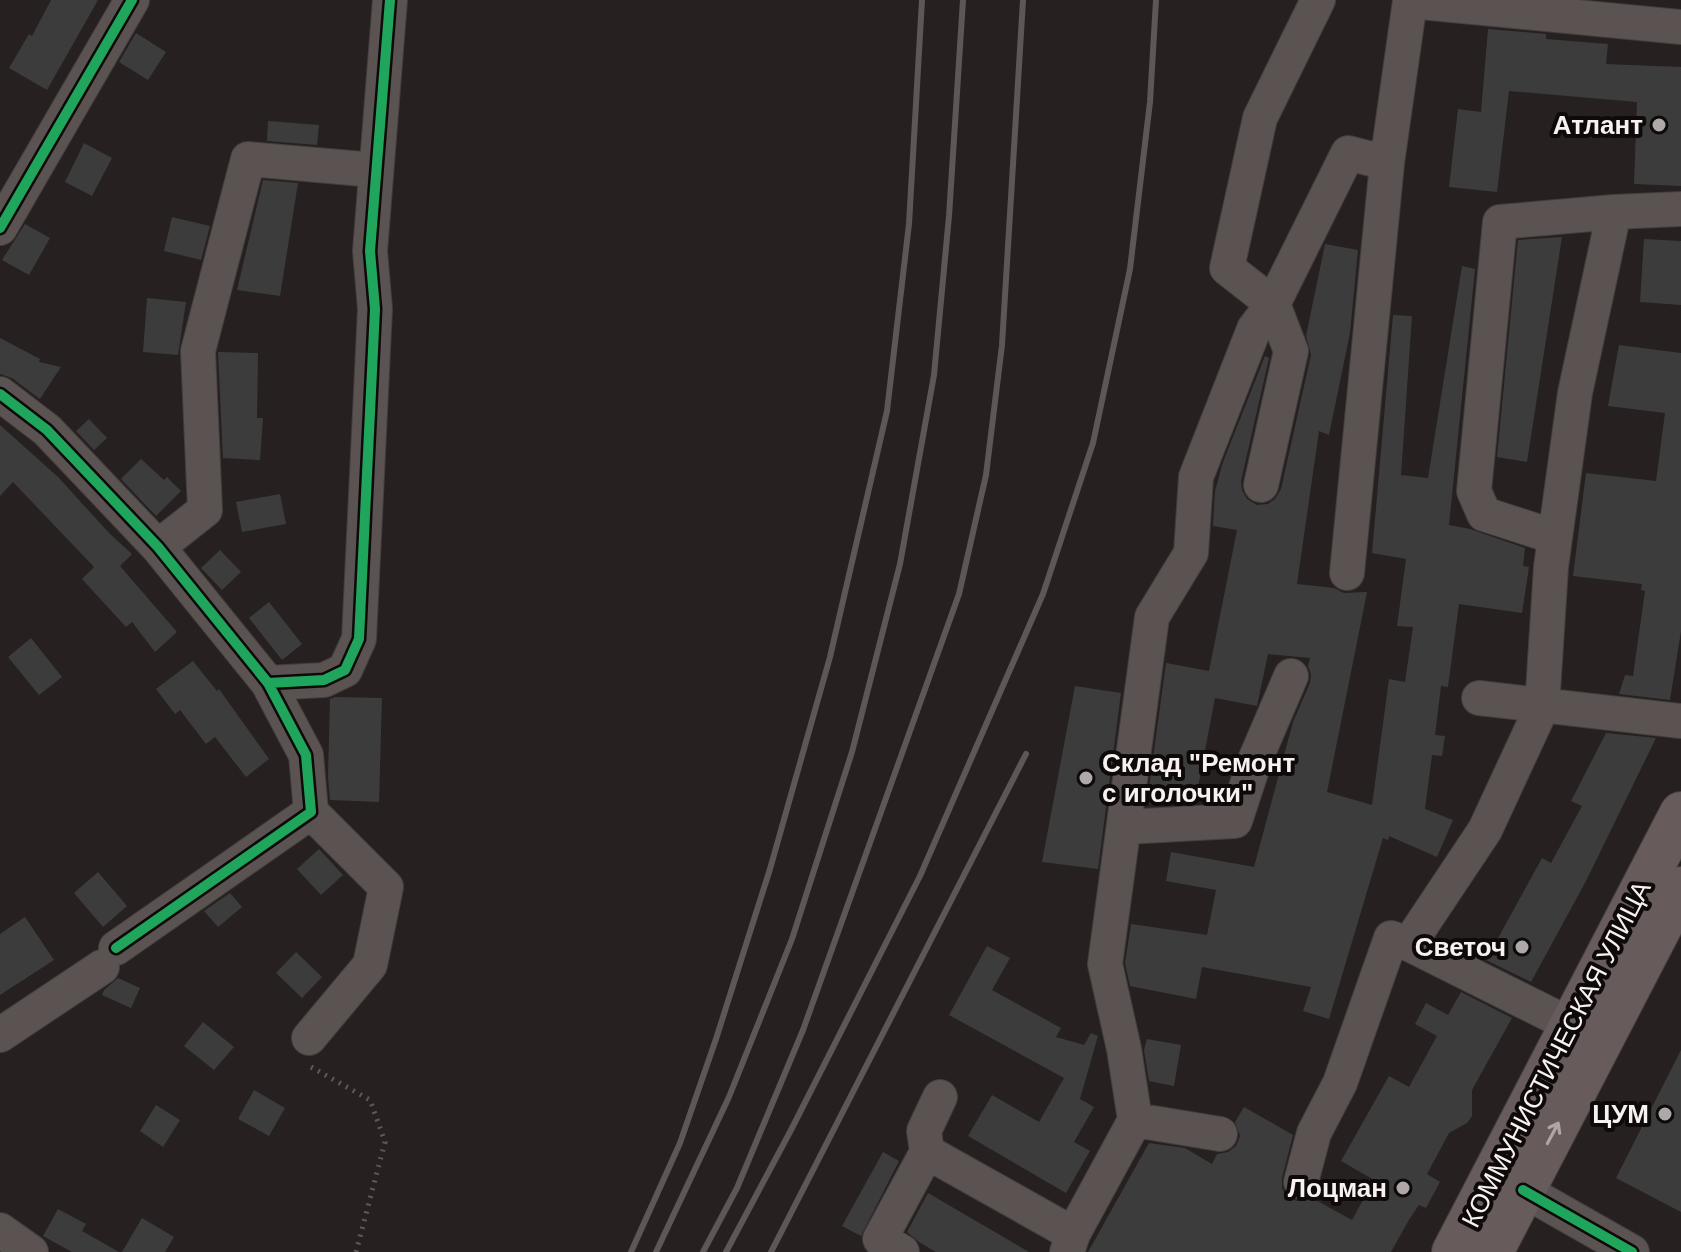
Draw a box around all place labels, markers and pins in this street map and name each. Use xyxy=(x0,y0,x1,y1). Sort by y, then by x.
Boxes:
place label: Атлант xyxy=(1553,110,1643,140)
marker: Атлант xyxy=(1650,116,1668,134)
place label: Склад "Ремонт с иголочки" xyxy=(1102,748,1295,808)
marker: Склад "Ремонт с иголочки" xyxy=(1077,769,1095,787)
place label: Светоч xyxy=(1415,932,1506,962)
marker: Светоч xyxy=(1513,938,1531,956)
place label: ЦУМ xyxy=(1592,1099,1649,1129)
marker: ЦУМ xyxy=(1656,1105,1674,1123)
place label: Лоцман xyxy=(1288,1173,1387,1203)
marker: Лоцман xyxy=(1394,1179,1412,1197)

